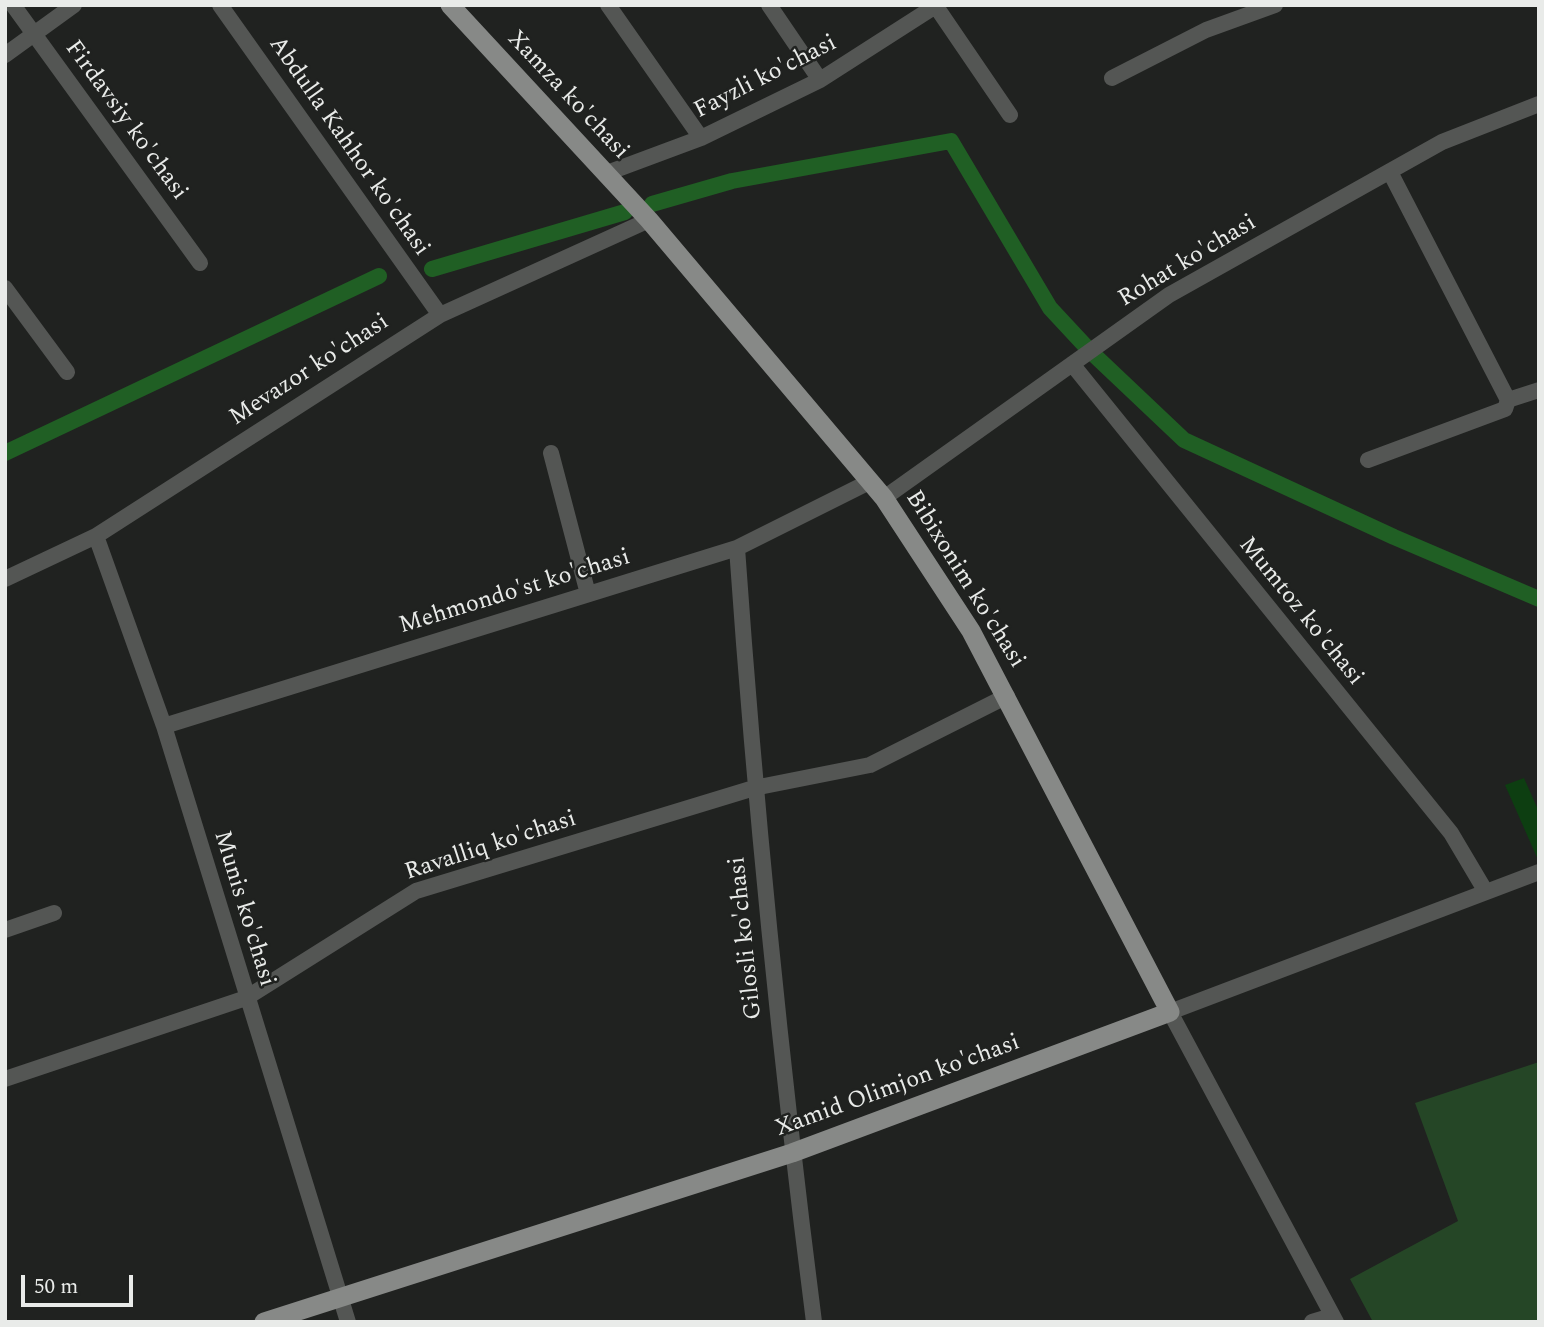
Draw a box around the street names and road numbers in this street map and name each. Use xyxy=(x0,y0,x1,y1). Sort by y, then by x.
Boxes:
street label: Xamza ko'chasi xyxy=(500,26,634,166)
street label: Fayzli ko'chasi xyxy=(690,30,842,126)
street label: Abdulla Kahhor ko'chasi xyxy=(261,32,435,262)
street label: Firdavsiy ko'chasi xyxy=(57,36,193,206)
street label: Rohat ko'chasi xyxy=(1114,210,1262,314)
street label: Mevazor ko'chasi xyxy=(225,309,395,433)
street label: Bibixonim ko'chasi xyxy=(898,486,1030,674)
street label: Mumtoz ko'chasi xyxy=(1231,532,1369,692)
street label: Mehmondo'st ko'chasi xyxy=(396,544,634,642)
street label: Ravalliq ko'chasi xyxy=(402,806,580,888)
street label: Munis ko'chasi xyxy=(206,828,280,990)
street label: Gilosli ko'chasi xyxy=(724,855,770,1021)
street label: Xamid Olimjon ko'chasi xyxy=(772,1029,1024,1145)

